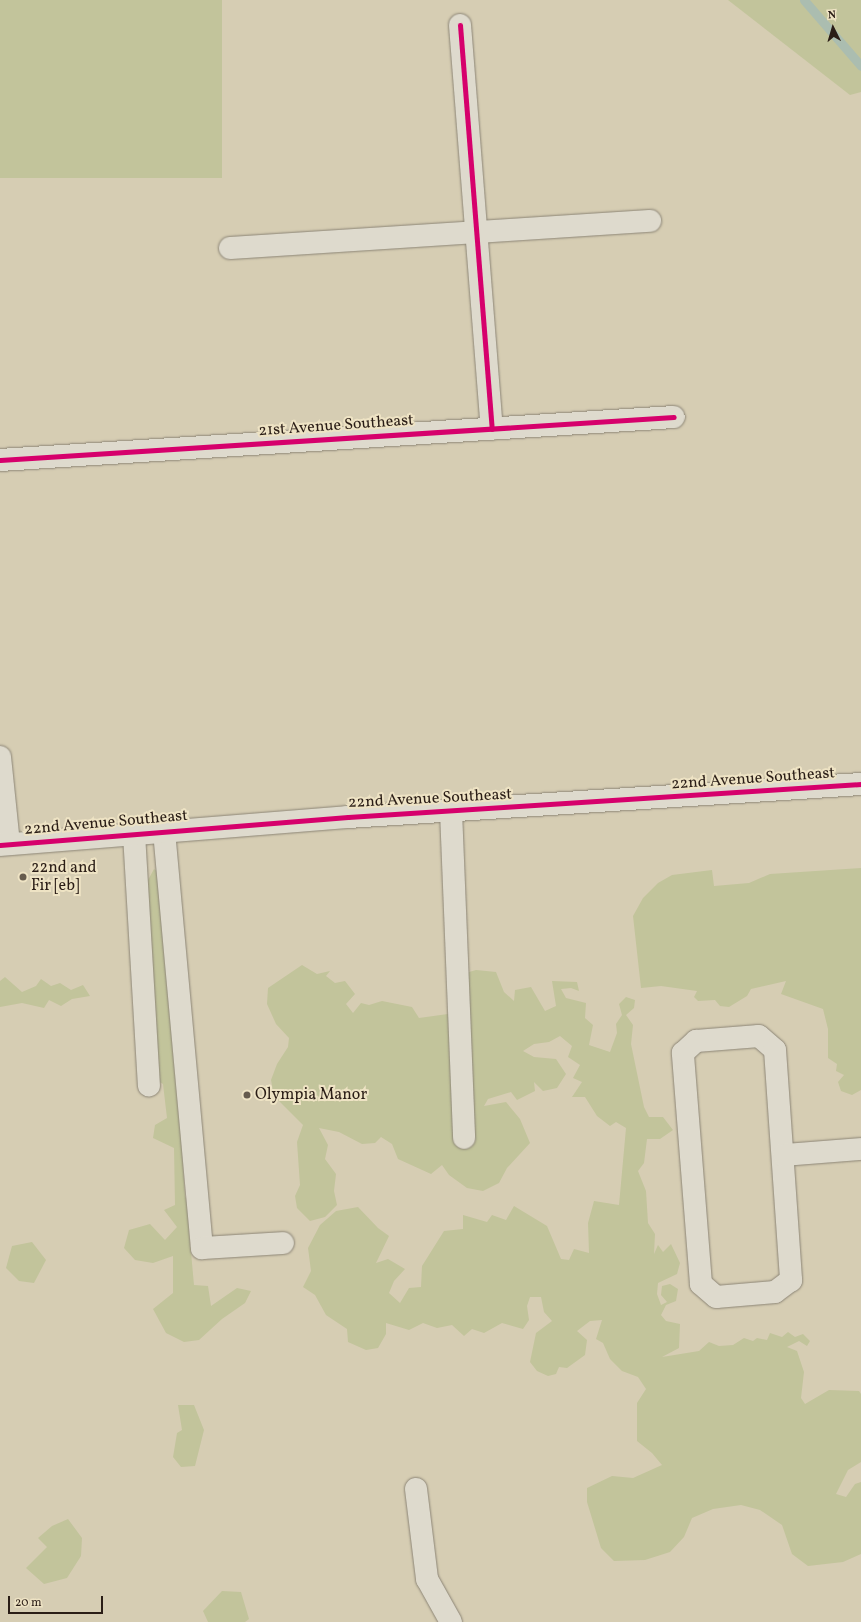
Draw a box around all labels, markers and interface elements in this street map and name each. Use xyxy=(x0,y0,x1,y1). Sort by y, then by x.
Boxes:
north arrow xyxy=(813,8,853,48)
text: N xyxy=(827,8,837,23)
street label: 21st Avenue Southeast xyxy=(258,411,414,441)
street label: 22nd Avenue Southeast xyxy=(671,764,835,794)
street label: 22nd Avenue Southeast xyxy=(348,785,512,813)
street label: 22nd Avenue Southeast xyxy=(23,806,189,840)
place label: 22nd and Fir [eb] xyxy=(31,858,97,896)
marker: 22nd and Fir [eb] xyxy=(18,872,28,882)
place label: Olympia Manor xyxy=(255,1085,367,1105)
marker: Olympia Manor xyxy=(242,1090,252,1100)
scale bar xyxy=(10,1588,105,1614)
text: 20 m xyxy=(15,1595,42,1611)

